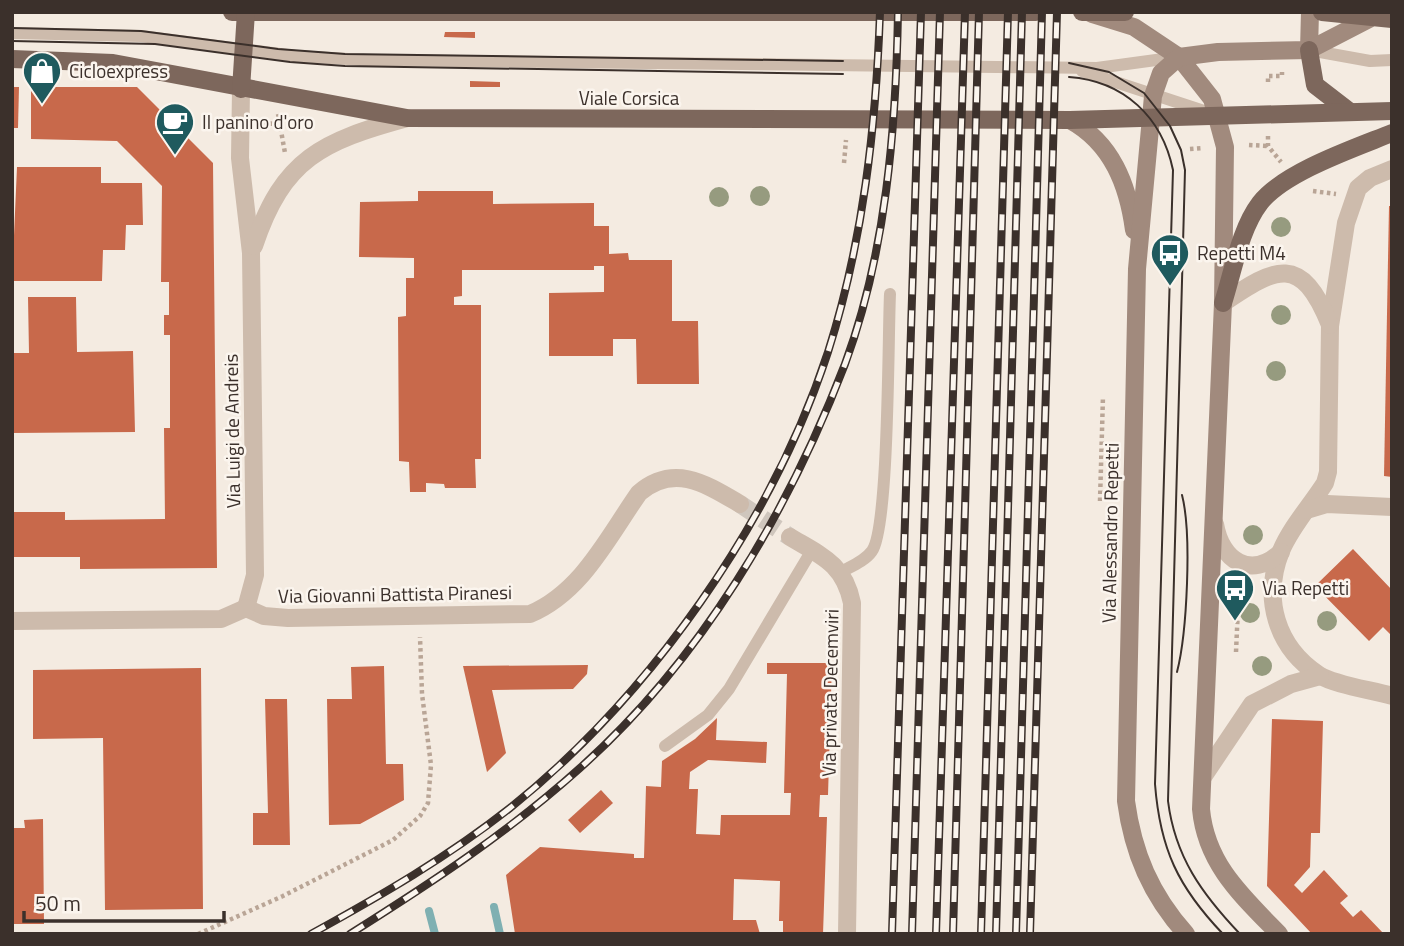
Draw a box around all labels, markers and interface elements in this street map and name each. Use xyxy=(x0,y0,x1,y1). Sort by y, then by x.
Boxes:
shop icon: Cicloexpress xyxy=(21,50,63,105)
place label: Cicloexpress xyxy=(69,56,168,85)
street label: Viale Corsica xyxy=(579,83,680,112)
cafe icon: Il panino d'oro xyxy=(154,101,196,156)
place label: Il panino d'oro xyxy=(202,107,314,136)
bus stop icon: Repetti M4 xyxy=(1149,232,1191,287)
place label: Repetti M4 xyxy=(1197,238,1286,267)
street label: Via Luigi de Andreis xyxy=(216,353,247,509)
street label: Via Alessandro Repetti xyxy=(1093,443,1126,623)
bus stop icon: Via Repetti xyxy=(1214,567,1256,622)
place label: Via Repetti xyxy=(1262,573,1349,602)
street label: Via Giovanni Battista Piranesi xyxy=(278,577,512,610)
street label: Via privata Decemviri xyxy=(814,609,845,777)
scale bar xyxy=(24,880,224,924)
text: 50 m xyxy=(35,887,81,919)

